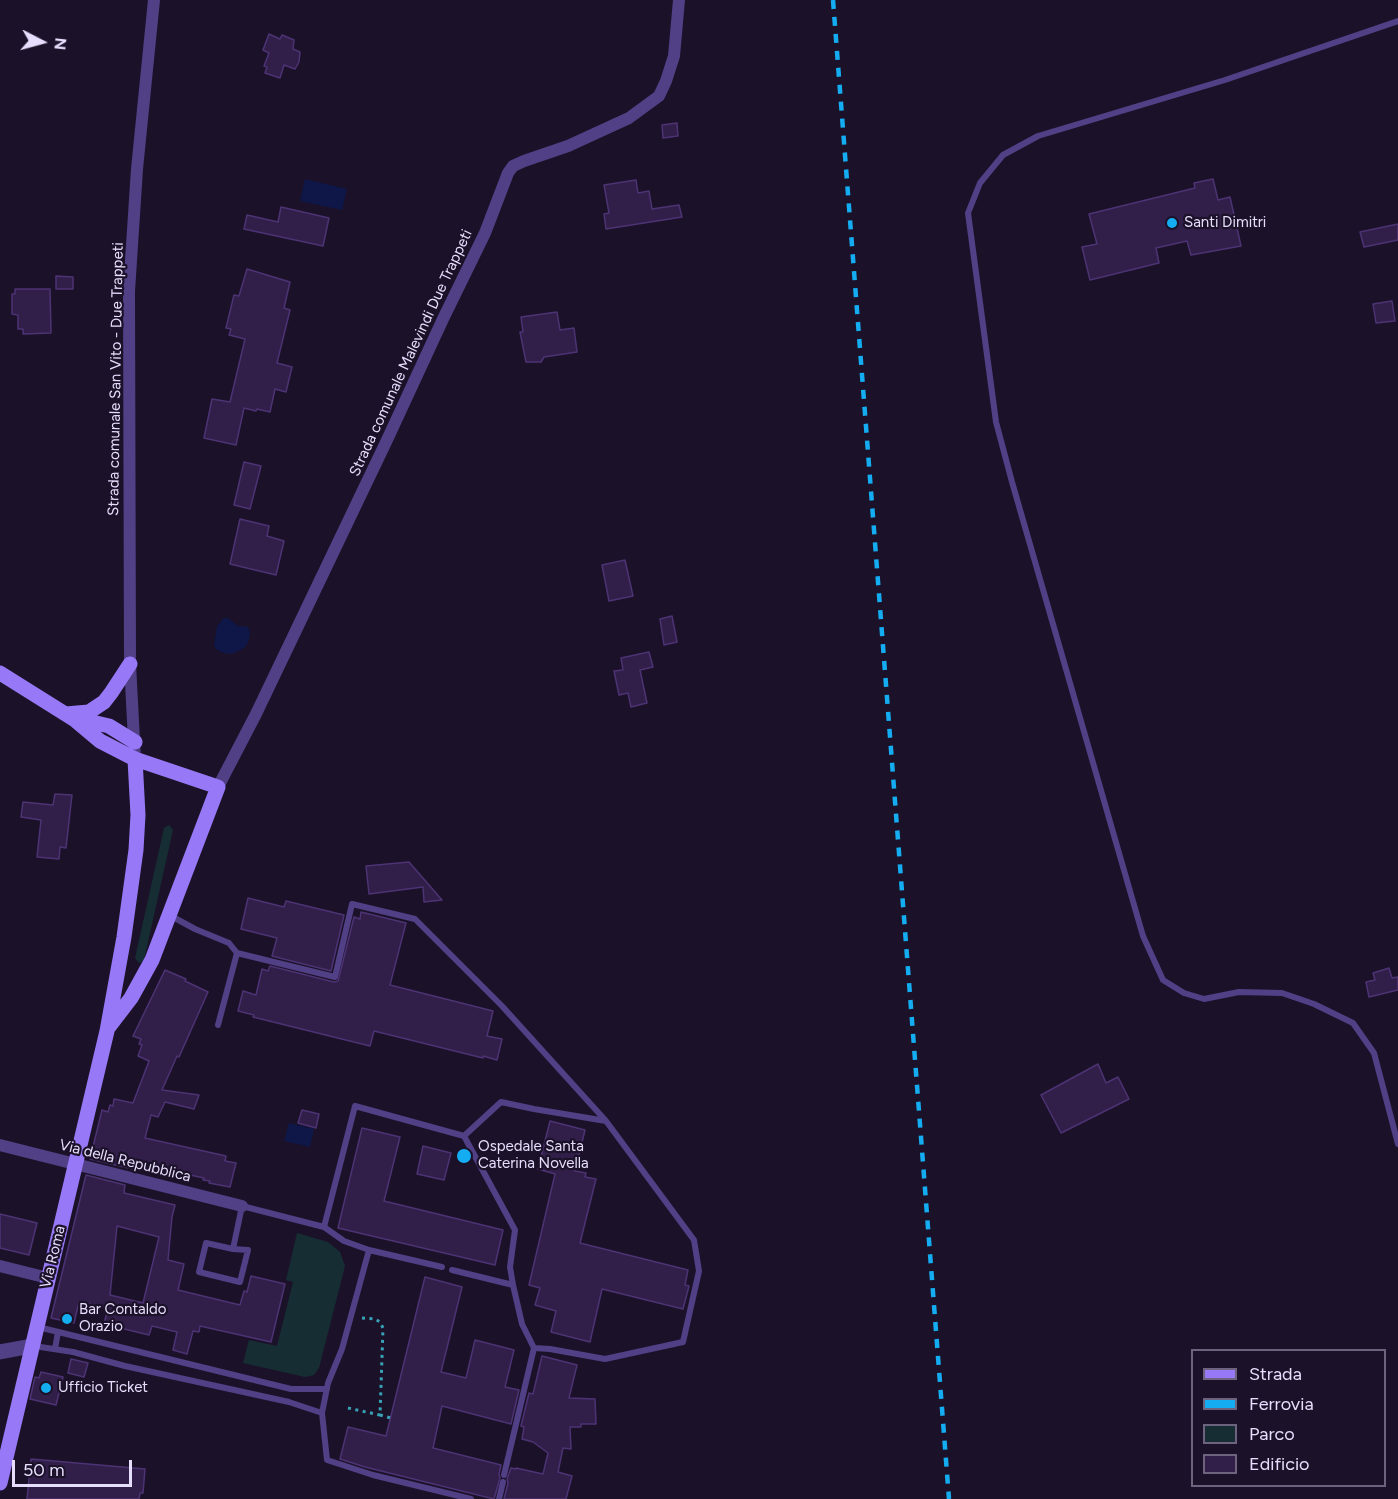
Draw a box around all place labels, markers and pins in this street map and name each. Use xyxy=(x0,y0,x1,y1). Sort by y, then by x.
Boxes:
place label: Santi Dimitri xyxy=(1184,214,1266,232)
marker: Santi Dimitri xyxy=(1165,216,1179,230)
place label: Ospedale Santa Caterina Novella xyxy=(478,1138,589,1173)
marker: Ospedale Santa Caterina Novella xyxy=(455,1147,473,1165)
place label: Bar Contaldo Orazio xyxy=(79,1301,167,1336)
marker: Bar Contaldo Orazio xyxy=(60,1312,74,1326)
place label: Ufficio Ticket xyxy=(58,1379,148,1397)
marker: Ufficio Ticket xyxy=(39,1381,53,1395)

